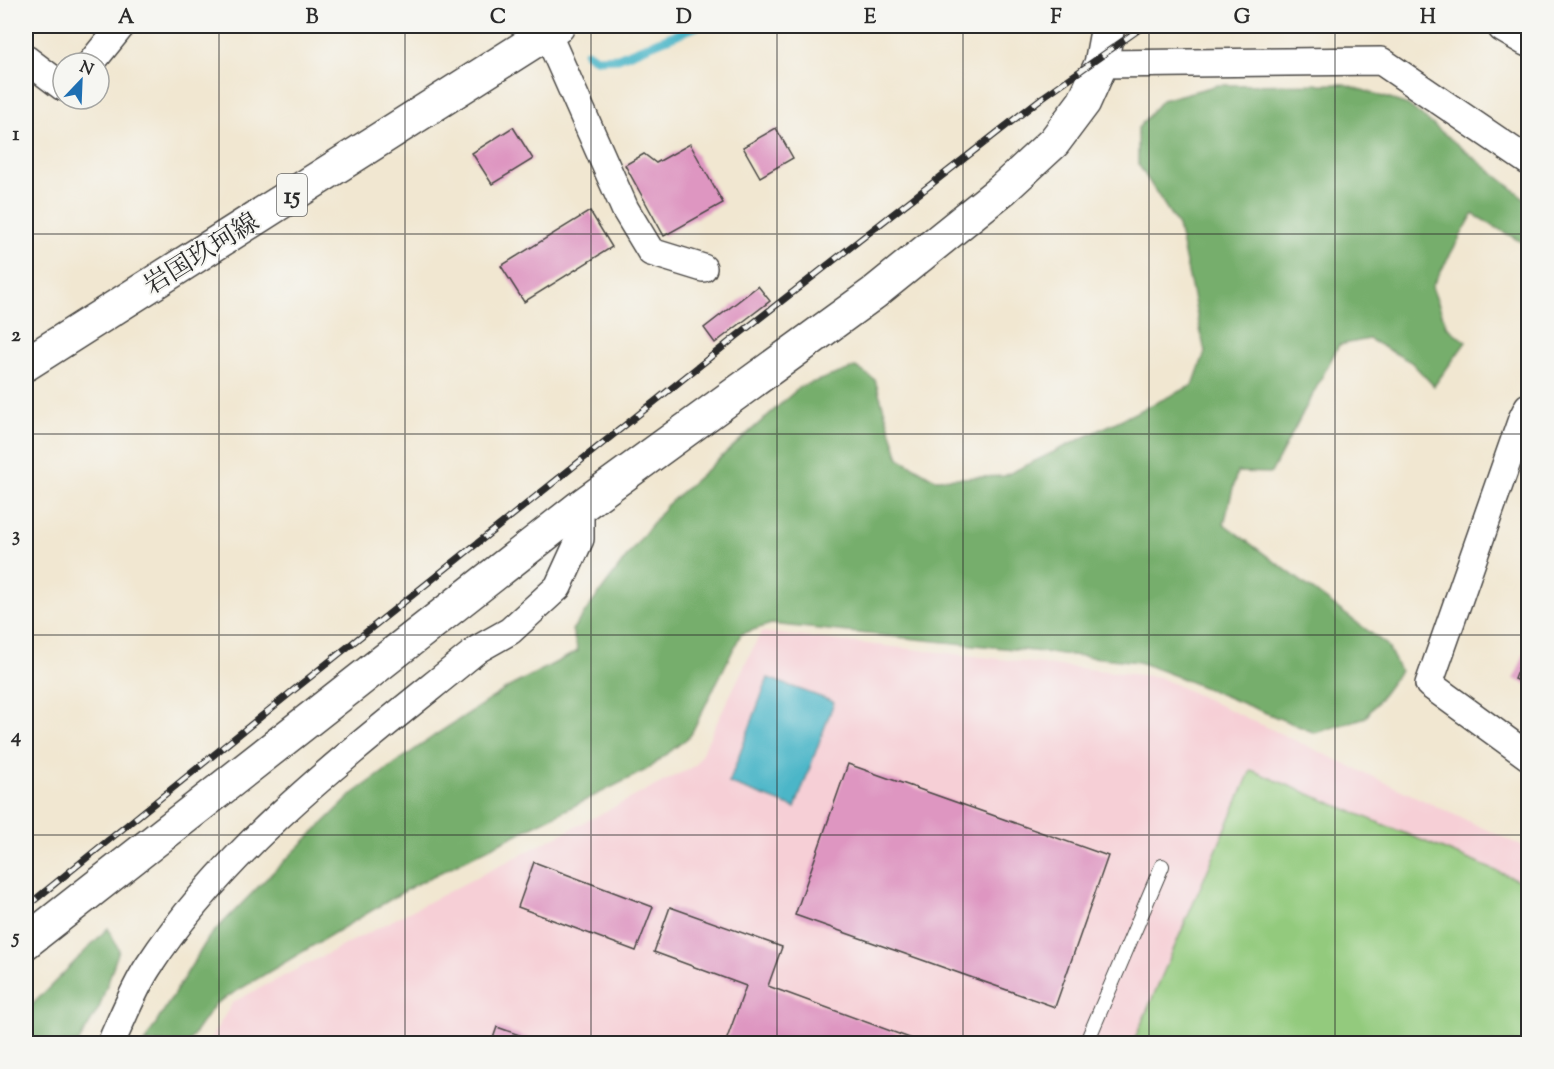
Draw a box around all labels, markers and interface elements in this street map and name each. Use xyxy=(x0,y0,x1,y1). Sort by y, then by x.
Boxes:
text: A xyxy=(118,4,135,33)
text: B xyxy=(306,4,319,33)
text: C xyxy=(490,4,506,33)
text: D xyxy=(676,4,692,33)
text: E xyxy=(864,4,877,33)
text: F xyxy=(1050,4,1062,33)
text: G xyxy=(1234,4,1251,33)
text: H xyxy=(1420,4,1436,33)
north arrow xyxy=(51,51,111,111)
text: N xyxy=(76,56,96,83)
text: 1 xyxy=(13,121,20,150)
road number: 15 xyxy=(277,174,307,216)
street label: 岩国玖珂線 xyxy=(137,205,267,305)
text: 2 xyxy=(11,322,21,351)
text: 3 xyxy=(12,522,20,551)
text: 4 xyxy=(10,723,21,752)
text: 5 xyxy=(11,924,20,953)

